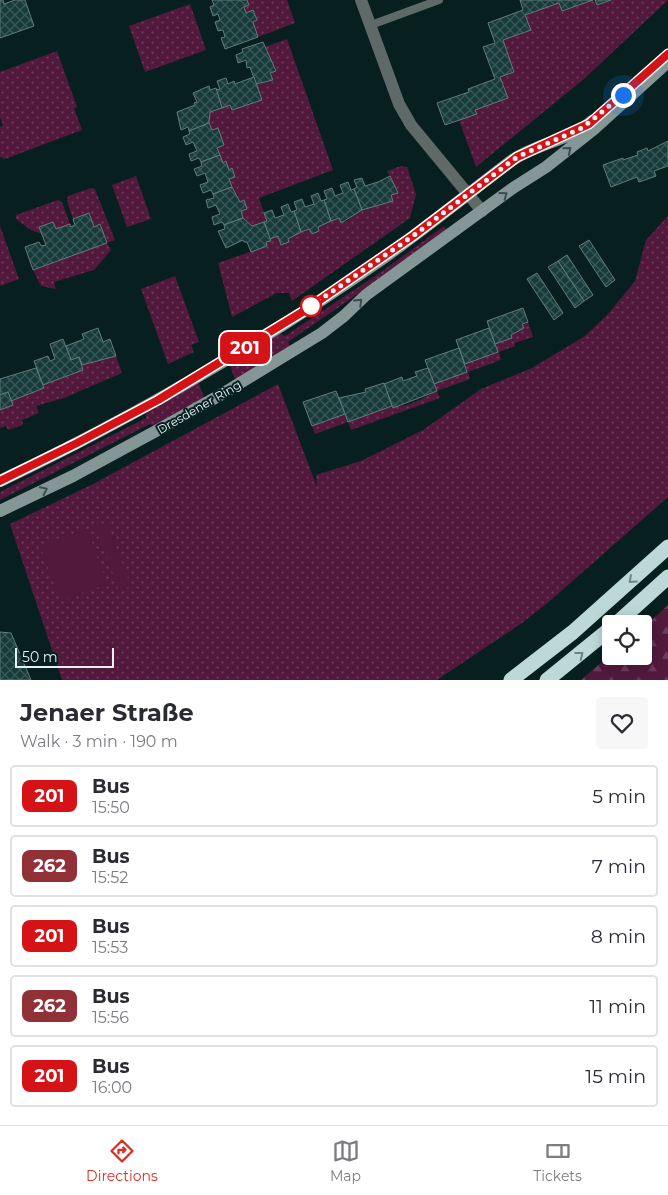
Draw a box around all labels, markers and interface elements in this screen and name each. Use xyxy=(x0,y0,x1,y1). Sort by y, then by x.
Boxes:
your location xyxy=(611,83,636,108)
one-way arrow xyxy=(562,148,571,156)
one-way arrow xyxy=(498,192,507,200)
unlabelled marker xyxy=(300,295,322,317)
one-way arrow xyxy=(354,299,363,308)
line badge: 201 xyxy=(216,332,274,364)
text: 201 xyxy=(230,337,260,359)
street label: Dresdener Ring xyxy=(154,377,244,437)
one-way arrow xyxy=(39,486,48,496)
one-way arrow xyxy=(628,574,637,583)
map controls xyxy=(602,615,652,665)
button: locate xyxy=(602,615,652,665)
scale bar xyxy=(15,645,114,668)
text: 50 m xyxy=(22,648,58,666)
one-way arrow xyxy=(574,652,583,660)
button: heart xyxy=(596,697,648,749)
text: Jenaer Straße xyxy=(20,698,194,727)
text: Walk · 3 min · 190 m xyxy=(20,732,178,751)
text: Bus xyxy=(92,775,130,798)
text: 201 xyxy=(35,785,64,807)
text: 5 min xyxy=(592,785,646,808)
text: 15:50 xyxy=(92,798,130,817)
text: Bus xyxy=(92,845,130,868)
text: 262 xyxy=(33,855,66,877)
text: 7 min xyxy=(592,855,646,878)
text: 15:52 xyxy=(92,868,128,887)
text: Bus xyxy=(92,915,130,938)
text: 201 xyxy=(35,925,64,947)
text: 8 min xyxy=(591,925,646,948)
text: 15:53 xyxy=(92,938,128,957)
text: Bus xyxy=(92,985,130,1008)
text: 262 xyxy=(33,995,66,1017)
text: 11 min xyxy=(589,995,646,1018)
text: 15:56 xyxy=(92,1008,129,1027)
text: Bus xyxy=(92,1055,130,1078)
text: 201 xyxy=(35,1065,64,1087)
text: 15 min xyxy=(585,1065,646,1088)
text: 16:00 xyxy=(92,1078,132,1097)
tab: Directions xyxy=(86,1137,158,1185)
tab: Map xyxy=(330,1137,361,1185)
tab: Tickets xyxy=(533,1137,582,1185)

